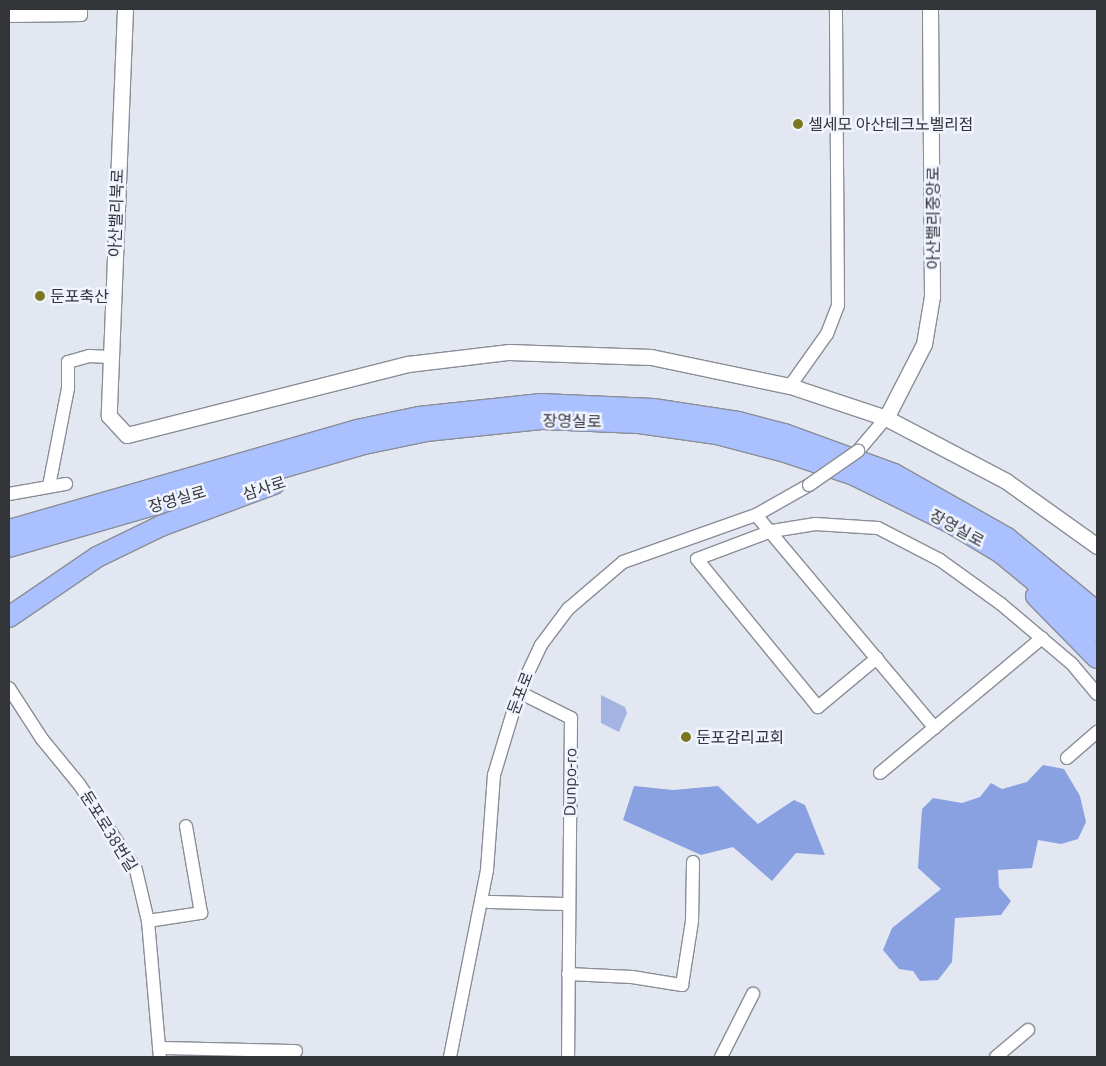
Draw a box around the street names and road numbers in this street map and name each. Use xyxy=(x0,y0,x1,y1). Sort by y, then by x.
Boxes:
street label: 아산밸리중앙로 xyxy=(923,166,943,270)
street label: 아산밸리북로 xyxy=(105,169,127,257)
street label: 장영실로 xyxy=(542,411,602,431)
street label: 삼사로 xyxy=(240,472,288,504)
street label: 장영실로 xyxy=(146,482,208,516)
street label: 장영실로 xyxy=(927,505,987,551)
street label: 둔포로 xyxy=(503,669,537,717)
street label: Dunpo-ro xyxy=(560,748,580,816)
street label: 둔포로38번길 xyxy=(77,787,141,875)

